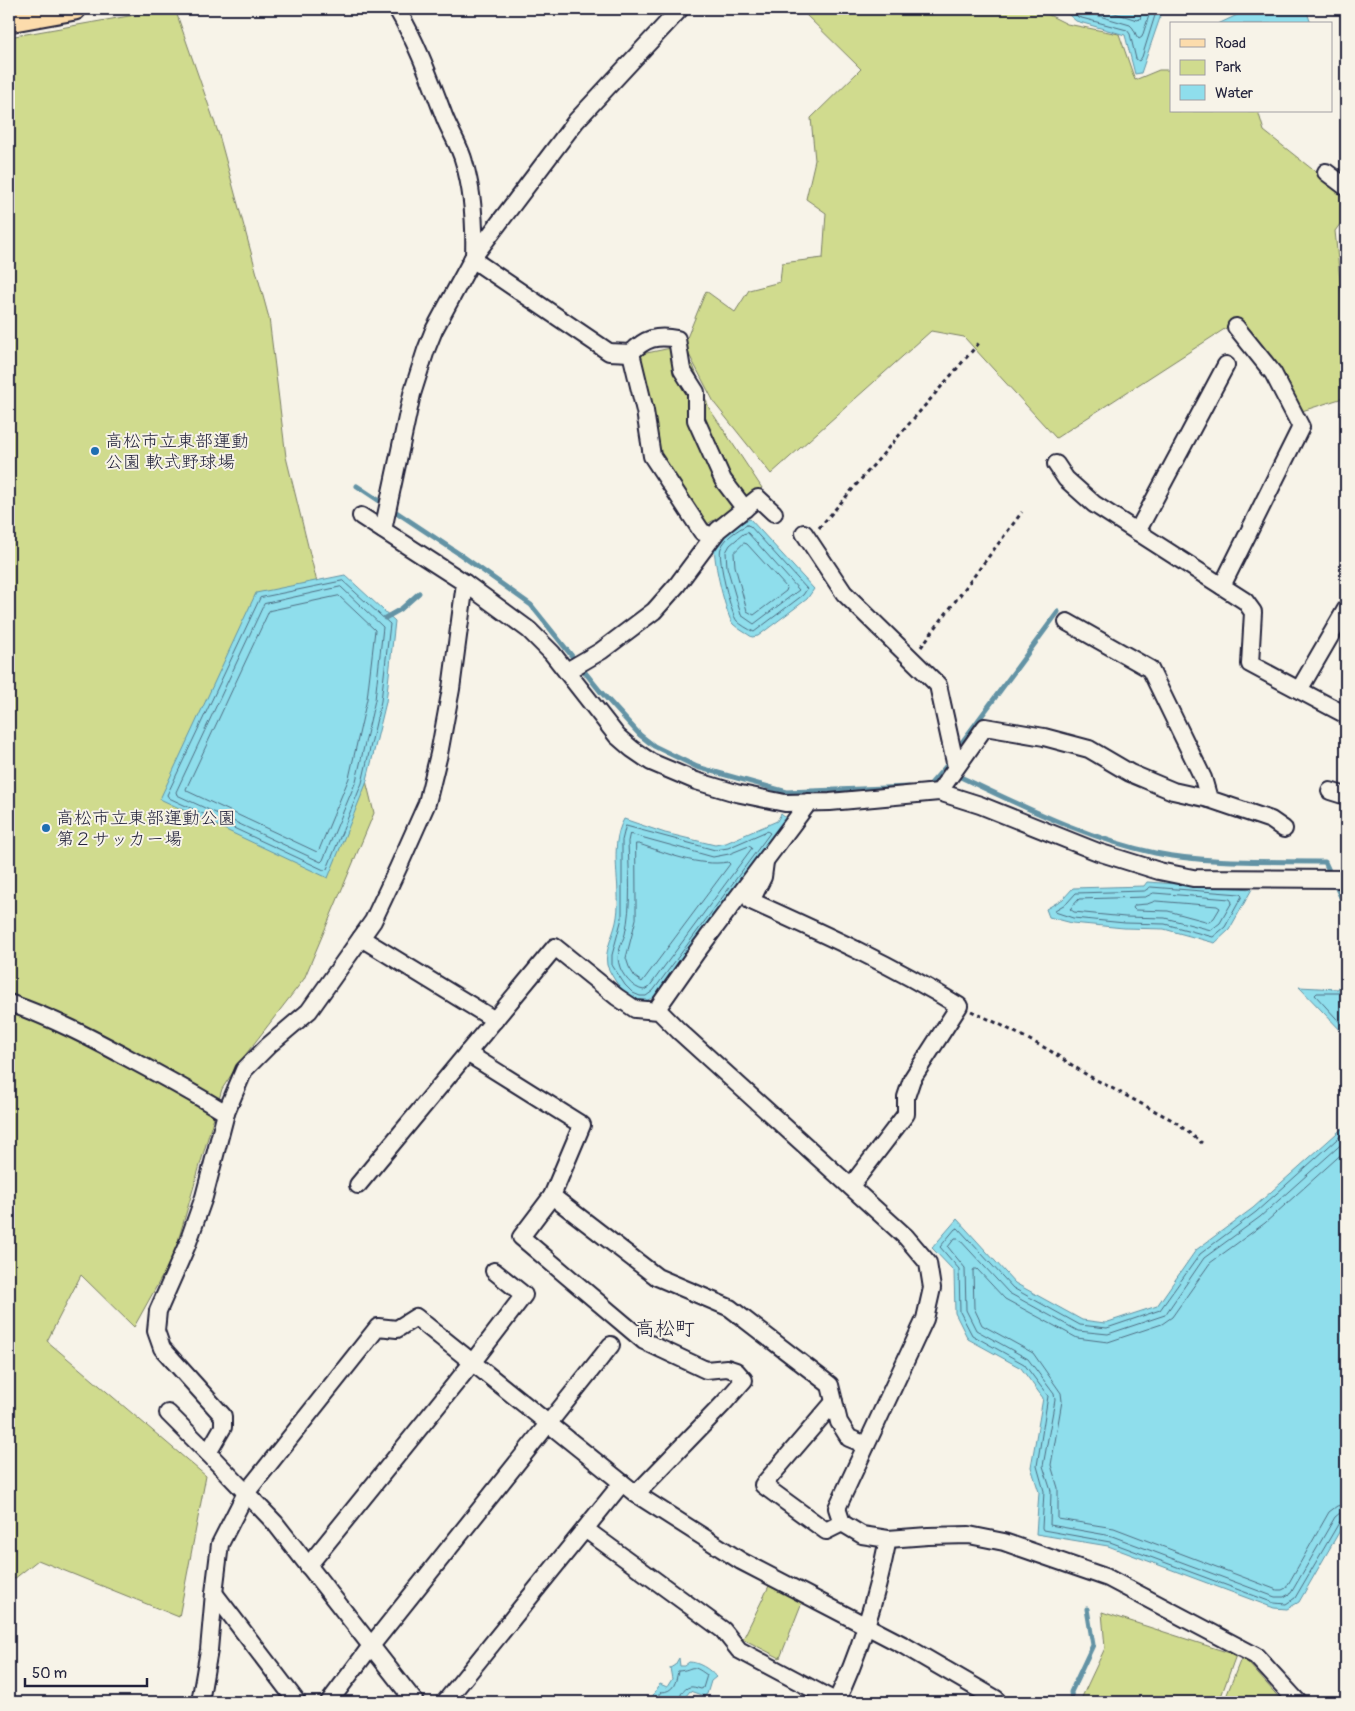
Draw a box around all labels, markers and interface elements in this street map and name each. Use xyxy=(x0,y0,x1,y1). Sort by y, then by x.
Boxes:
legend xyxy=(1170,22,1332,112)
text: Road xyxy=(1215,34,1246,53)
text: Park xyxy=(1215,58,1242,77)
text: Water xyxy=(1215,84,1254,103)
place label: 高松市立東部運動 公園 軟式野球場 xyxy=(105,430,249,474)
marker: 高松市立東部運動 公園 軟式野球場 xyxy=(89,445,101,457)
place label: 高松市立東部運動公園 第２サッカー場 xyxy=(56,807,236,851)
marker: 高松市立東部運動公園 第２サッカー場 xyxy=(40,822,52,834)
district label: 高松町 xyxy=(635,1316,695,1341)
scale bar xyxy=(25,1656,148,1688)
text: 50 m xyxy=(32,1664,67,1683)

